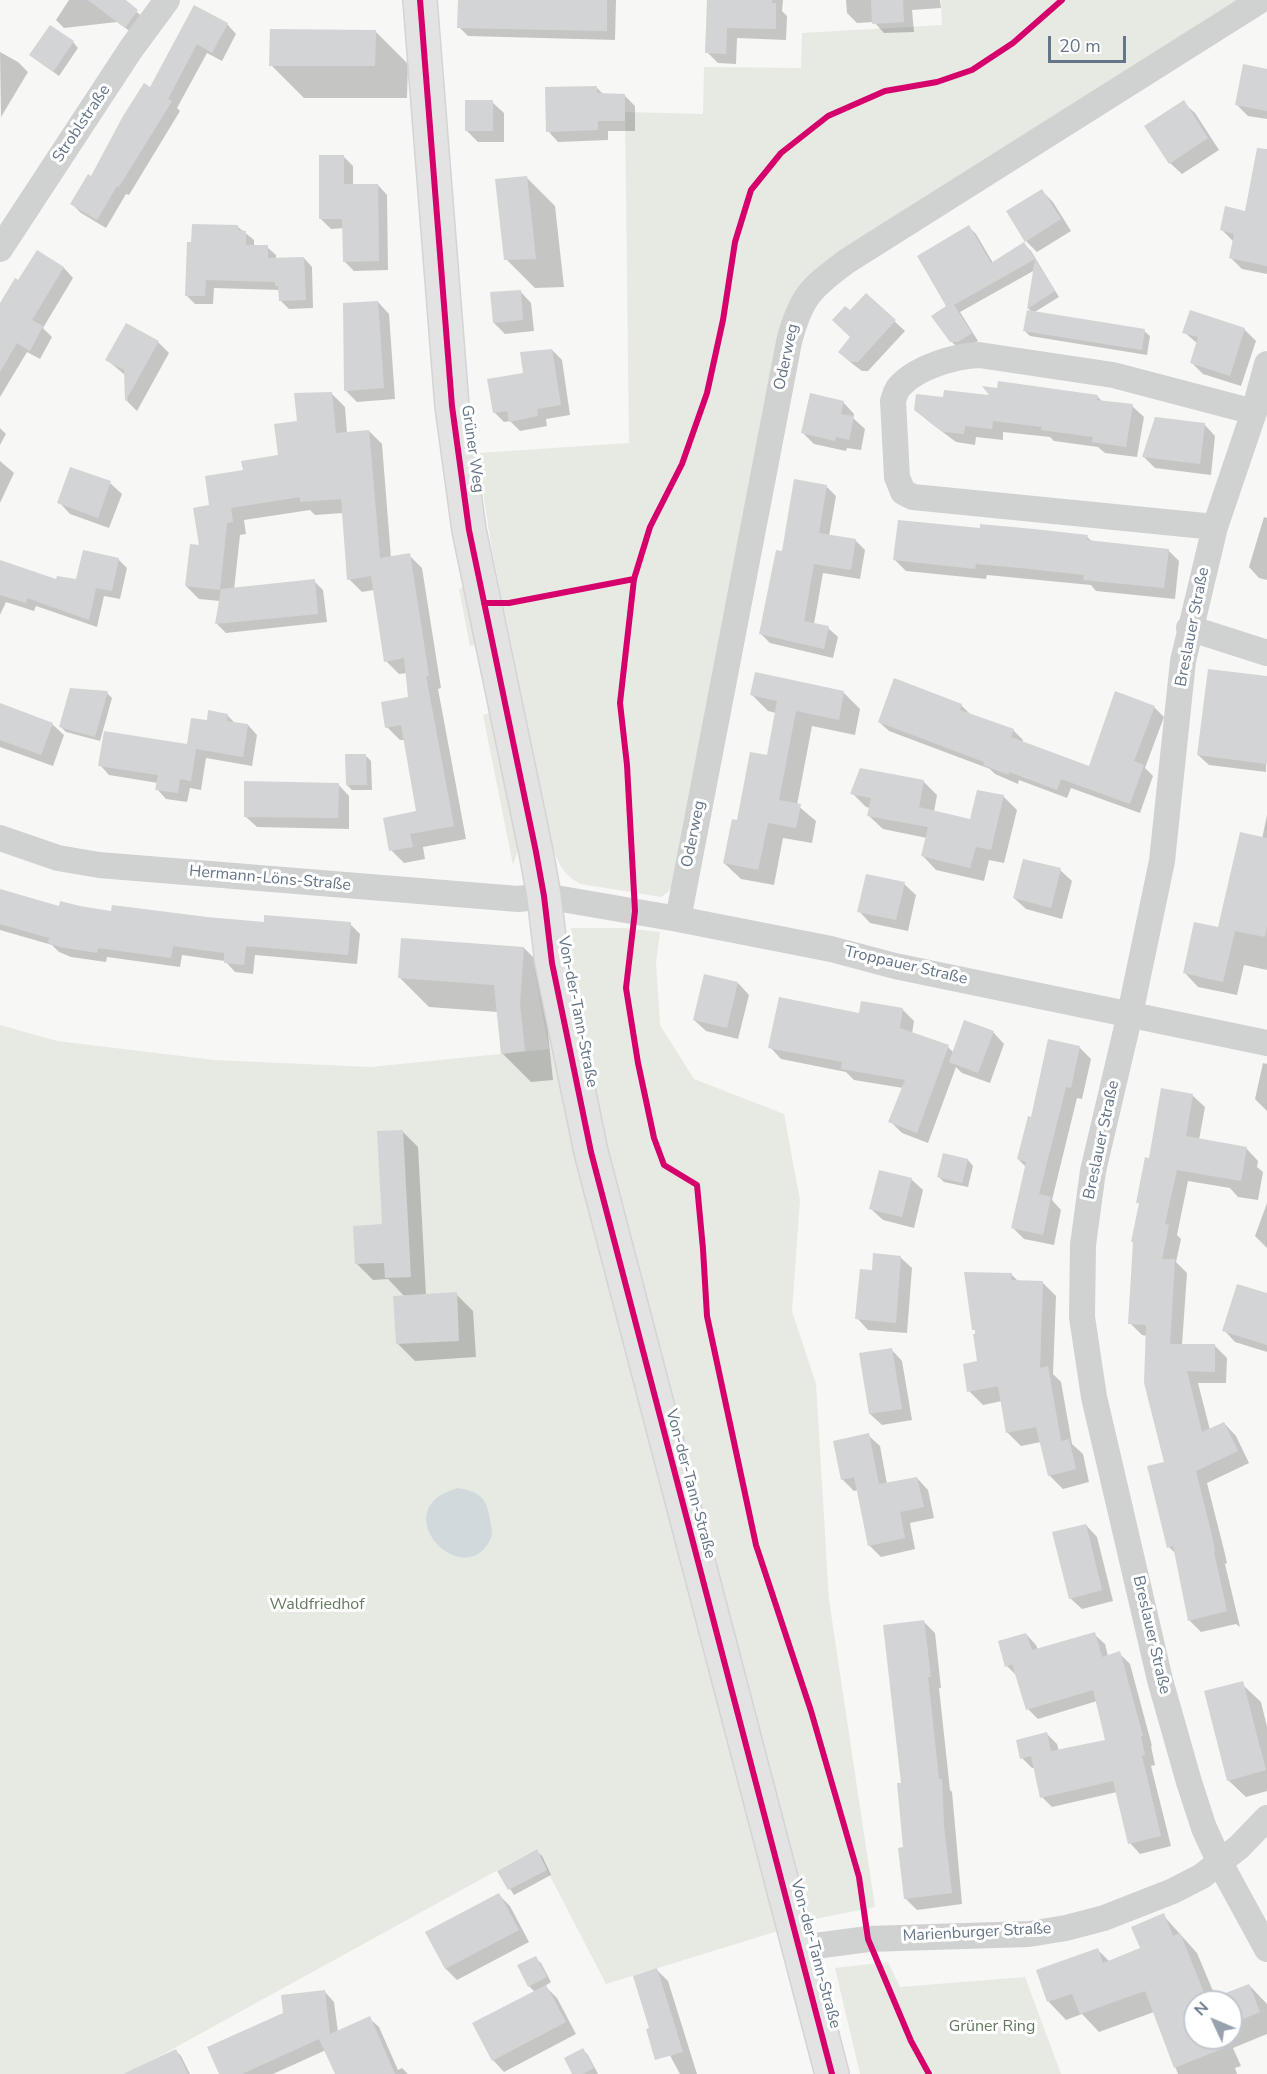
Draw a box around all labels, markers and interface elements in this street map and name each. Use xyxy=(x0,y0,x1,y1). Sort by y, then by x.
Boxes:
scale bar xyxy=(1051,24,1129,62)
text: 20 m xyxy=(1059,34,1101,58)
street label: Stroblstraße xyxy=(49,81,115,167)
street label: Oderweg xyxy=(771,322,803,392)
street label: Grüner Weg xyxy=(456,404,488,494)
street label: Breslauer Straße xyxy=(1172,566,1214,688)
street label: Oderweg xyxy=(678,799,710,869)
street label: Hermann-Löns-Straße xyxy=(188,862,352,896)
street label: Von-der-Tann-Straße xyxy=(553,935,601,1089)
street label: Troppauer Straße xyxy=(843,943,969,989)
street label: Breslauer Straße xyxy=(1080,1079,1124,1201)
street label: Von-der-Tann-Straße xyxy=(661,1407,719,1561)
street label: Breslauer Straße xyxy=(1128,1574,1174,1696)
park label: Waldfriedhof xyxy=(269,1595,365,1615)
street label: Von-der-Tann-Straße xyxy=(786,1877,844,2031)
street label: Marienburger Straße xyxy=(902,1920,1052,1946)
north arrow xyxy=(1183,1990,1243,2050)
text: N xyxy=(1189,1997,1214,2021)
park label: Grüner Ring xyxy=(949,2017,1035,2037)

